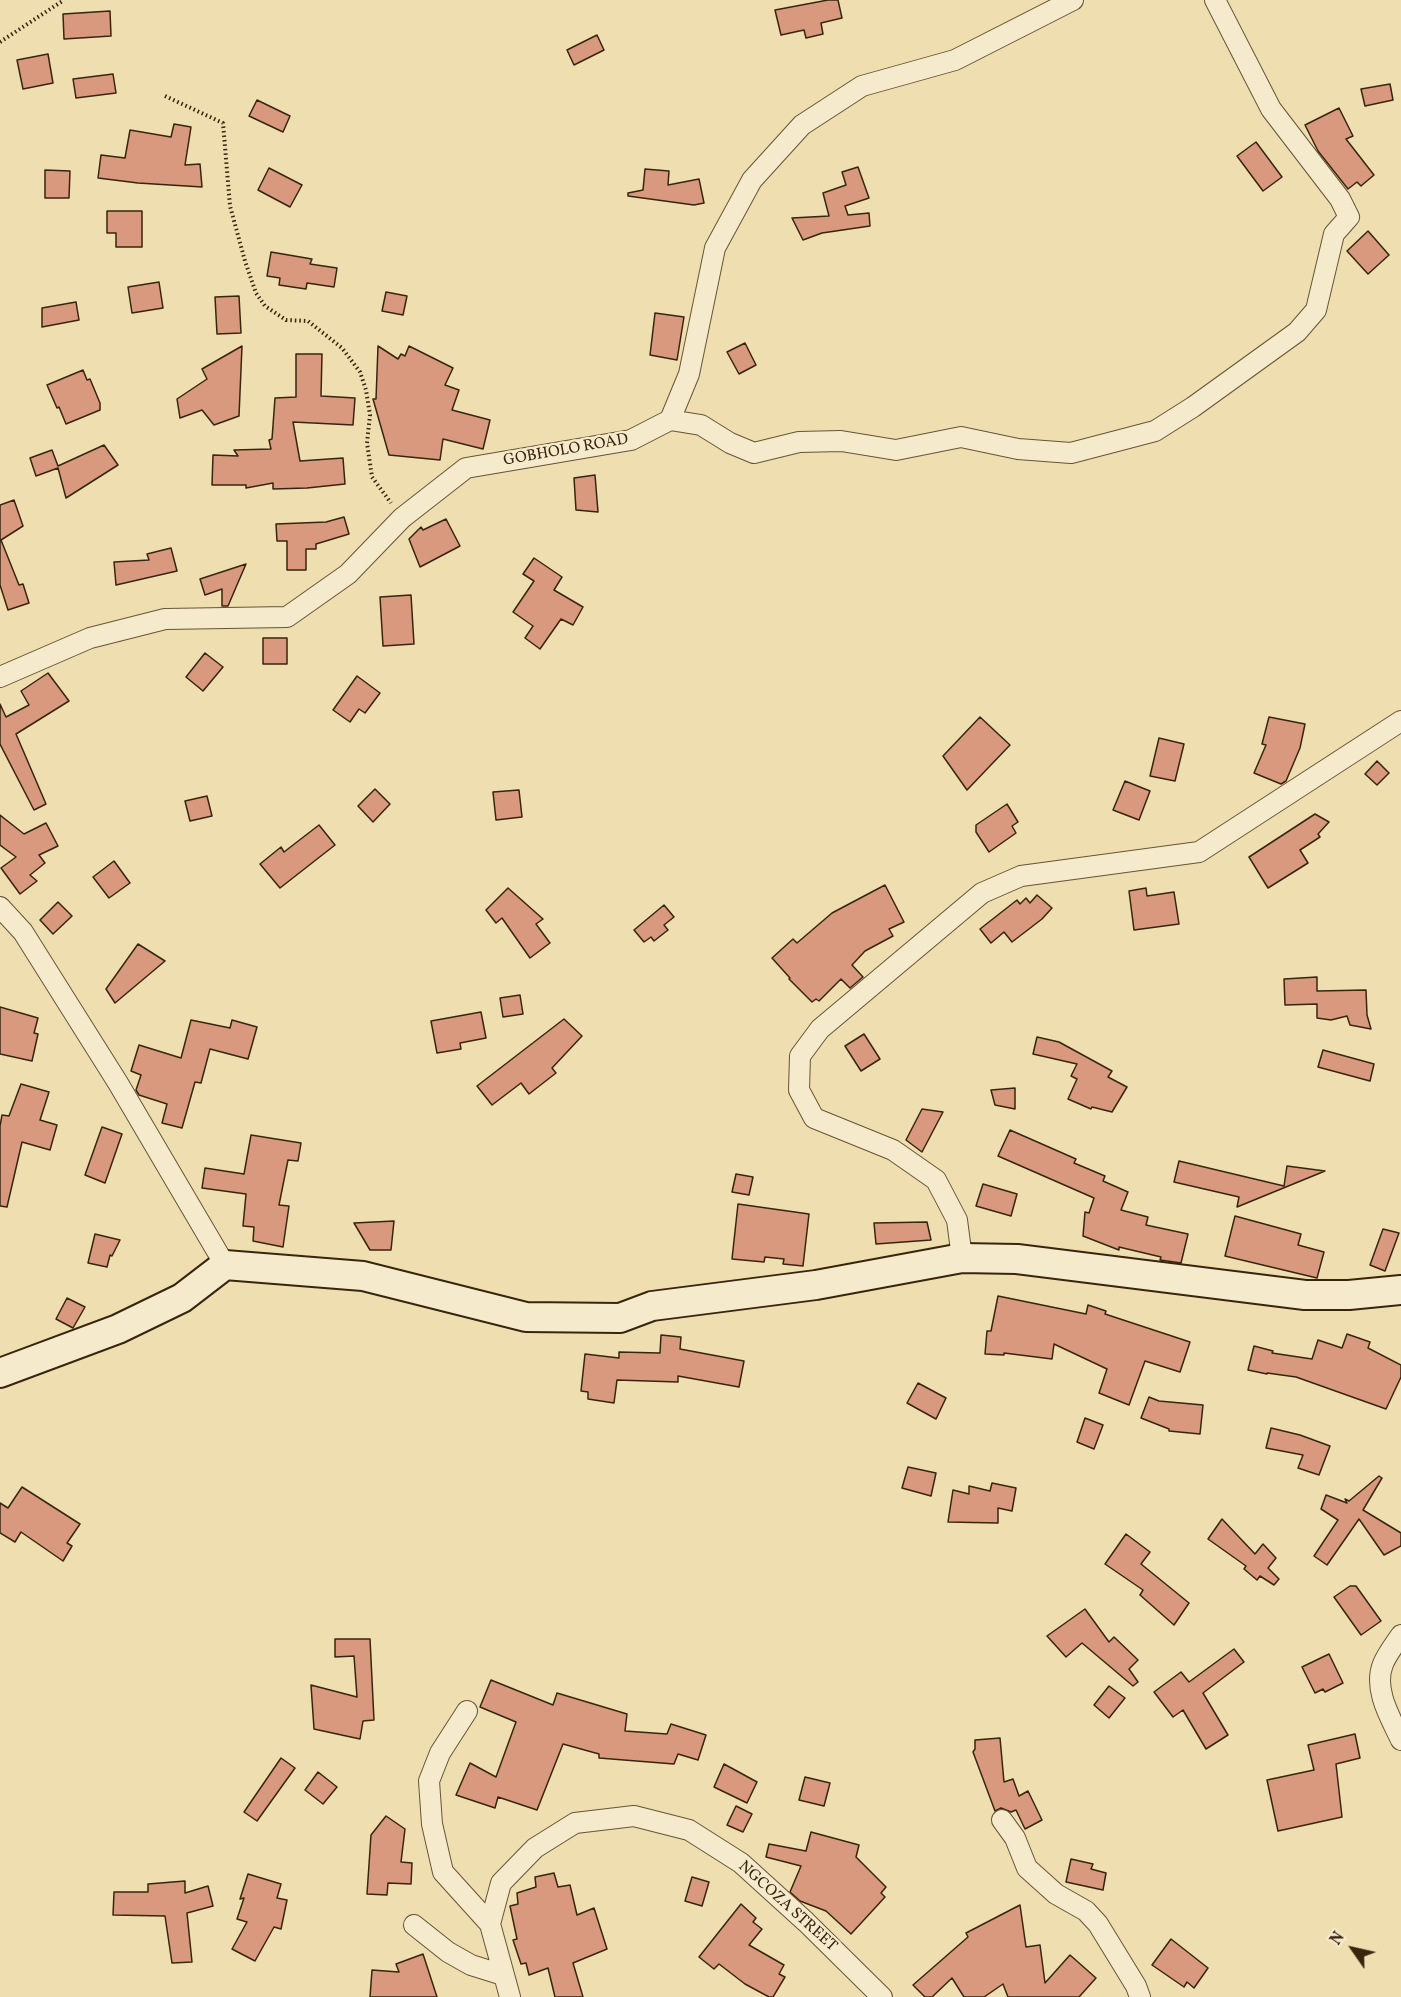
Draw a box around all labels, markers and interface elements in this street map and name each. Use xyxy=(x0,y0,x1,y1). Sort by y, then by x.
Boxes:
street label: GOBHOLO ROAD xyxy=(502,431,630,471)
street label: NGCOZA STREET xyxy=(734,1858,840,1956)
north arrow xyxy=(1323,1919,1383,1979)
text: N xyxy=(1326,1928,1350,1950)

